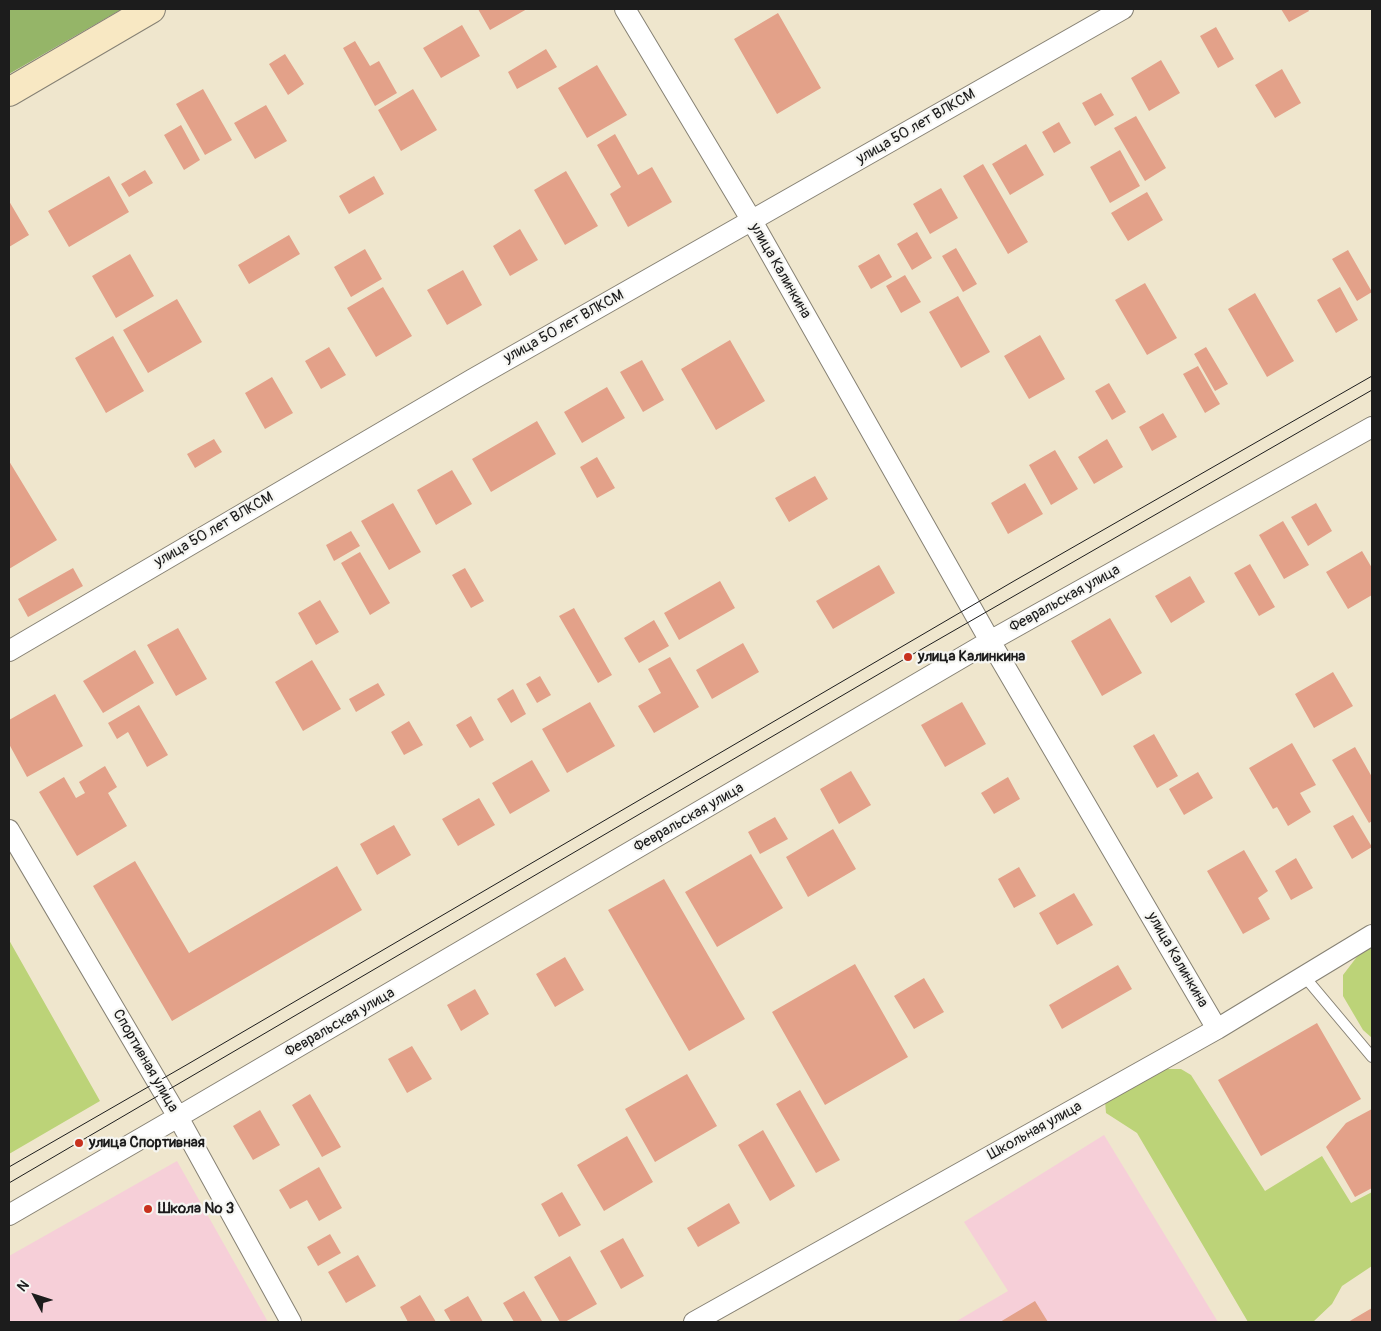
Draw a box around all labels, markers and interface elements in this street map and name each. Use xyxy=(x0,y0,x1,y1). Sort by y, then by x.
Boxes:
street label: улица 50 лет ВЛКСМ xyxy=(853,86,979,168)
street label: улица Калинкина xyxy=(745,220,815,322)
street label: улица 50 лет ВЛКСМ xyxy=(501,287,627,367)
street label: улица 50 лет ВЛКСМ xyxy=(151,489,277,571)
street label: Февральская улица xyxy=(1007,561,1123,637)
place label: улица Калинкина xyxy=(918,648,1025,666)
marker: улица Калинкина xyxy=(902,651,914,663)
street label: Февральская улица xyxy=(631,779,747,857)
street label: улица Калинкина xyxy=(1142,909,1212,1011)
street label: Февральская улица xyxy=(282,984,398,1062)
street label: Спортивная улица xyxy=(108,1006,182,1116)
street label: Школьная улица xyxy=(985,1098,1085,1164)
place label: улица Спортивная xyxy=(89,1134,205,1152)
marker: улица Спортивная xyxy=(73,1137,85,1149)
place label: Школа № 3 xyxy=(158,1200,234,1218)
marker: Школа № 3 xyxy=(142,1203,154,1215)
north arrow xyxy=(10,1271,60,1321)
text: N xyxy=(14,1277,33,1295)

